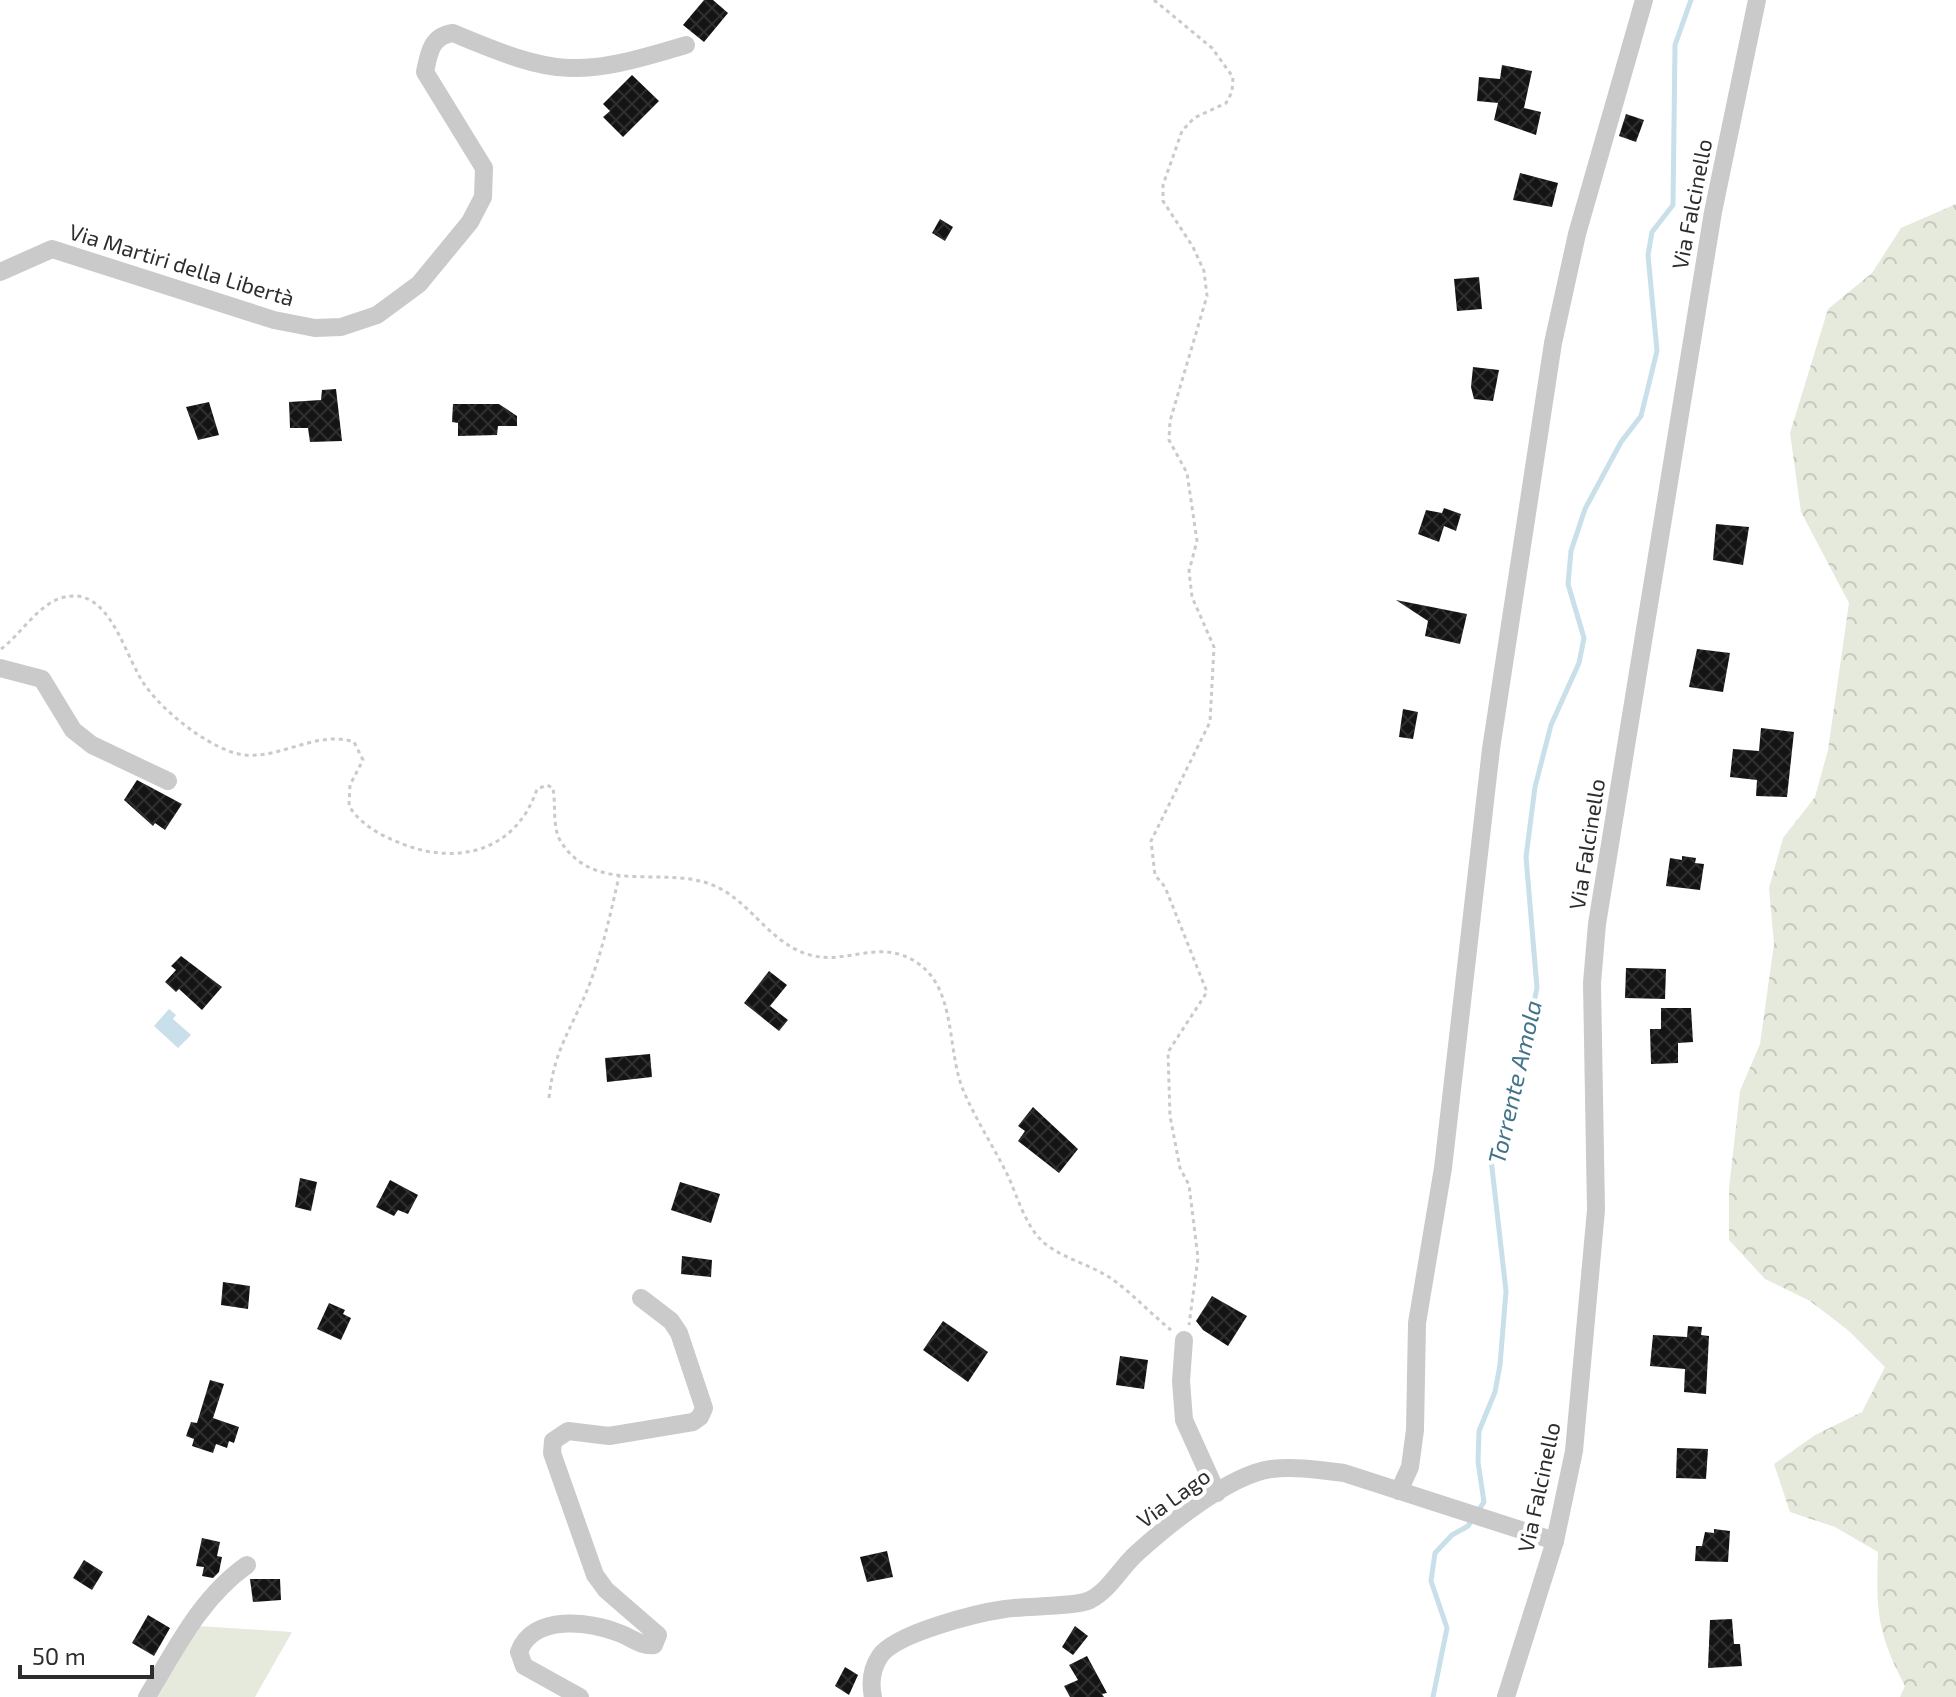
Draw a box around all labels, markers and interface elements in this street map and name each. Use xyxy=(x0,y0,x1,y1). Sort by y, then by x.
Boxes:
street label: Via Falcinello xyxy=(1666,137,1716,271)
street label: Via Martiri della Libertà xyxy=(66,217,298,311)
street label: Via Falcinello xyxy=(1563,777,1609,911)
water label: Torrente Amola xyxy=(1481,997,1547,1167)
street label: Via Falcinello xyxy=(1512,1420,1564,1554)
street label: Via Lago xyxy=(1131,1462,1215,1532)
scale bar xyxy=(20,1629,152,1679)
text: 50 m xyxy=(32,1641,86,1670)

